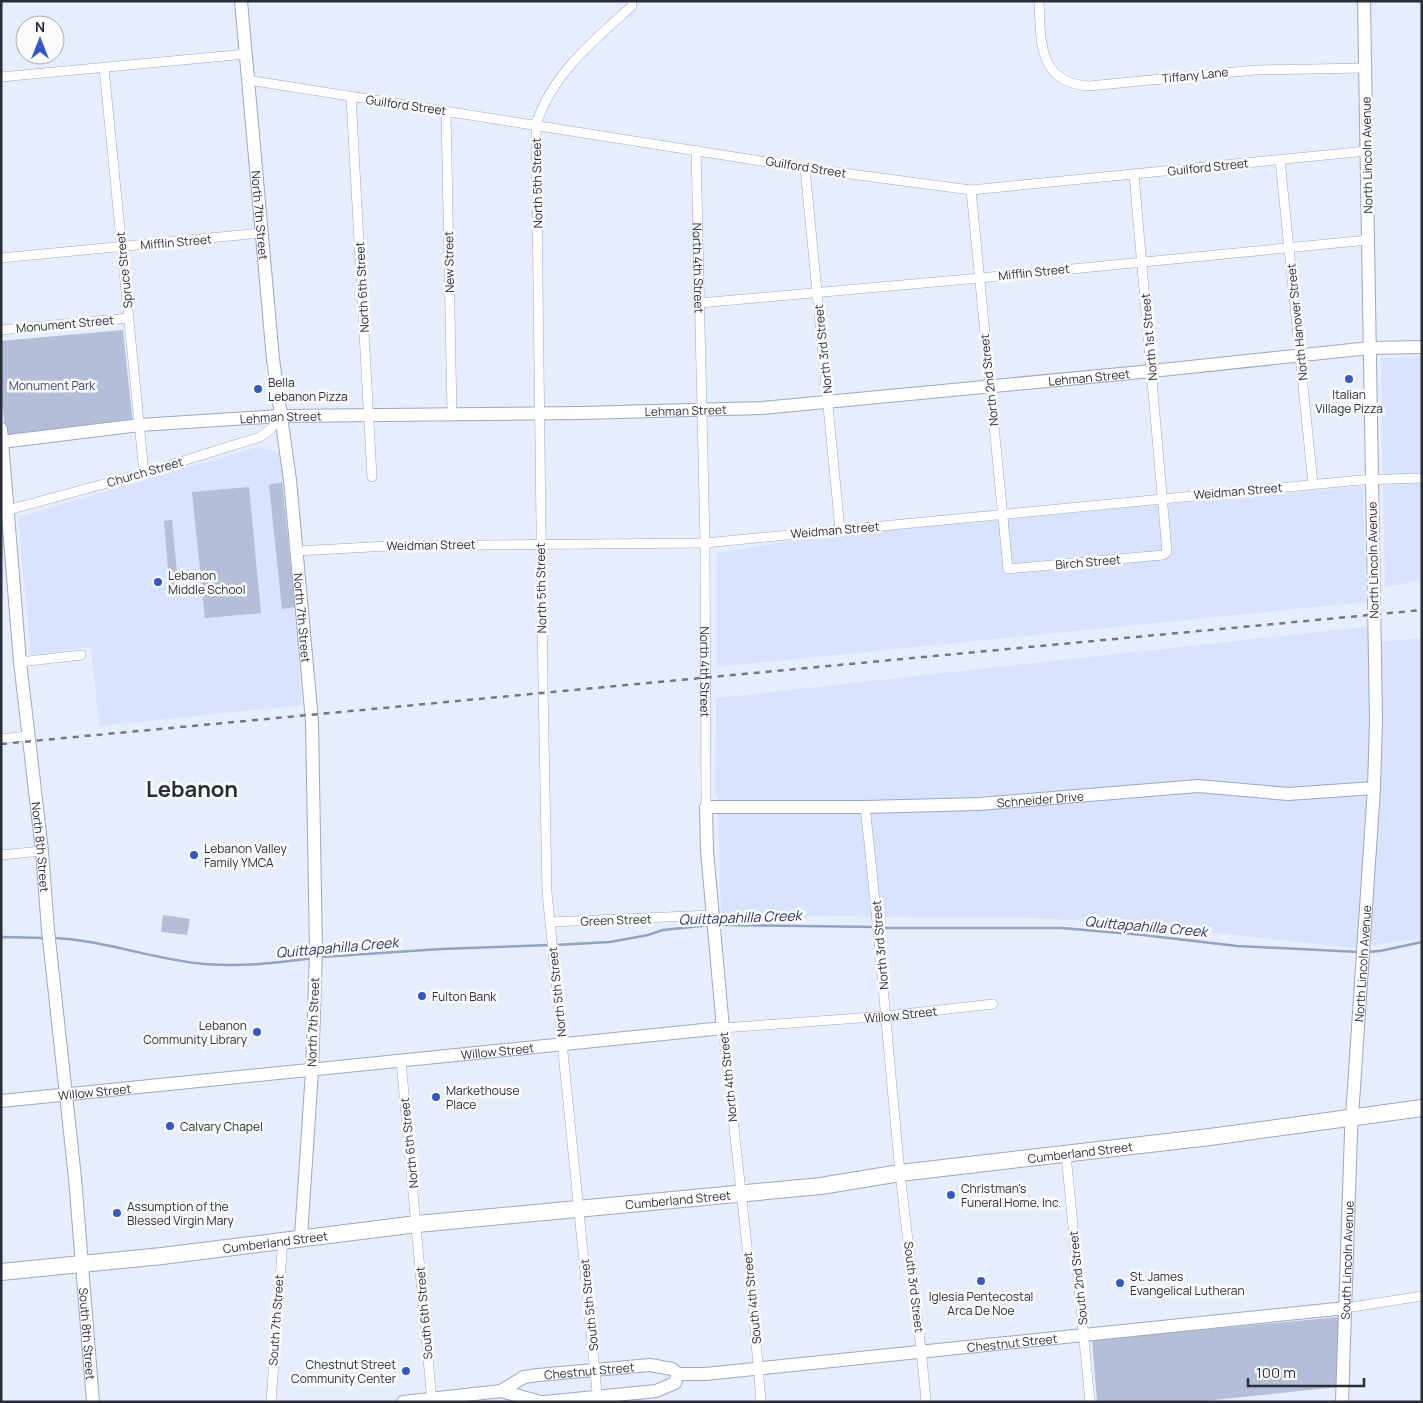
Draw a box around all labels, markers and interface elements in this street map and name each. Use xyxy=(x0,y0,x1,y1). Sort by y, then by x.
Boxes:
north arrow xyxy=(15,15,65,65)
text: N xyxy=(35,17,45,36)
street label: Tiffany Lane xyxy=(1161,63,1229,87)
street label: Guilford Street xyxy=(365,91,448,119)
street label: North Lincoln Avenue xyxy=(1357,96,1377,214)
street label: North 5th Street xyxy=(528,137,546,228)
street label: Guilford Street xyxy=(765,152,848,182)
street label: Guilford Street xyxy=(1167,154,1249,180)
street label: North 7th Street xyxy=(248,170,273,261)
street label: North 4th Street xyxy=(689,222,708,314)
street label: Mifflin Street xyxy=(140,230,213,254)
street label: Spruce Street xyxy=(111,231,136,309)
street label: New Street xyxy=(440,231,458,293)
street label: North 6th Street xyxy=(351,241,373,333)
street label: Mifflin Street xyxy=(997,260,1071,284)
street label: North Hanover Street xyxy=(1282,262,1312,381)
street label: North 1st Street xyxy=(1137,293,1161,381)
street label: North 3rd Street xyxy=(810,303,836,394)
street label: Monument Street xyxy=(15,311,115,337)
street label: North 2nd Street xyxy=(976,333,1002,427)
street label: Lehman Street xyxy=(1048,365,1131,389)
marker: Italian Village Pizza xyxy=(1343,373,1355,385)
place label: Bella Lebanon Pizza xyxy=(268,374,348,405)
park label: Monument Park xyxy=(9,377,96,394)
marker: Bella Lebanon Pizza xyxy=(252,383,264,395)
place label: Italian Village Pizza xyxy=(1315,386,1383,417)
street label: Lehman Street xyxy=(644,400,727,420)
street label: Lehman Street xyxy=(239,407,322,427)
street label: Church Street xyxy=(105,453,185,491)
street label: Weidman Street xyxy=(1193,479,1283,503)
street label: North Lincoln Avenue xyxy=(1363,501,1383,619)
street label: Weidman Street xyxy=(790,518,880,542)
street label: Weidman Street xyxy=(386,536,476,554)
street label: North 5th Street xyxy=(532,542,550,633)
street label: Birch Street xyxy=(1054,551,1122,573)
place label: Lebanon Middle School xyxy=(168,567,246,598)
street label: North 7th Street xyxy=(290,572,315,663)
marker: Lebanon Middle School xyxy=(152,576,164,588)
street label: North 4th Street xyxy=(697,626,714,717)
district label: Lebanon xyxy=(146,774,238,804)
street label: Schneider Drive xyxy=(996,787,1084,811)
street label: North 8th Street xyxy=(28,801,54,893)
place label: Lebanon Valley Family YMCA xyxy=(204,840,287,871)
marker: Lebanon Valley Family YMCA xyxy=(188,849,200,861)
street label: North 3rd Street xyxy=(868,899,892,990)
water label: Quittapahilla Creek xyxy=(678,905,804,929)
street label: North Lincoln Avenue xyxy=(1350,905,1375,1023)
street label: Green Street xyxy=(580,910,652,930)
water label: Quittapahilla Creek xyxy=(1084,911,1210,941)
water label: Quittapahilla Creek xyxy=(275,932,401,962)
street label: North 5th Street xyxy=(544,946,570,1038)
street label: North 7th Street xyxy=(303,977,323,1067)
place label: Fulton Bank xyxy=(432,988,497,1005)
marker: Fulton Bank xyxy=(416,990,428,1002)
street label: Willow Street xyxy=(863,1002,938,1026)
place label: Lebanon Community Library xyxy=(143,1017,248,1048)
marker: Lebanon Community Library xyxy=(251,1026,263,1038)
street label: North 4th Street xyxy=(715,1031,741,1123)
street label: Willow Street xyxy=(460,1039,535,1063)
street label: Willow Street xyxy=(57,1079,132,1104)
place label: Markethouse Place xyxy=(446,1082,519,1113)
marker: Markethouse Place xyxy=(430,1091,442,1103)
street label: North 6th Street xyxy=(396,1097,422,1189)
place label: Calvary Chapel xyxy=(180,1118,263,1135)
marker: Calvary Chapel xyxy=(164,1120,176,1132)
street label: Cumberland Street xyxy=(1027,1138,1134,1167)
place label: Christman's Funeral Home, Inc. xyxy=(961,1180,1061,1211)
street label: Cumberland Street xyxy=(625,1186,732,1213)
marker: Christman's Funeral Home, Inc. xyxy=(945,1189,957,1201)
place label: Assumption of the Blessed Virgin Mary xyxy=(127,1198,235,1229)
street label: South Lincoln Avenue xyxy=(1336,1200,1357,1320)
marker: Assumption of the Blessed Virgin Mary xyxy=(111,1207,123,1219)
street label: Cumberland Street xyxy=(222,1227,329,1257)
street label: South 2nd Street xyxy=(1065,1230,1091,1326)
street label: South 3rd Street xyxy=(900,1241,928,1334)
street label: South 4th Street xyxy=(739,1251,765,1345)
street label: South 5th Street xyxy=(576,1258,602,1352)
street label: South 6th Street xyxy=(411,1266,437,1360)
place label: St. James Evangelical Lutheran xyxy=(1130,1268,1245,1299)
street label: South 7th Street xyxy=(264,1274,288,1366)
marker: Iglesia Pentecostal Arca De Noe xyxy=(975,1275,987,1287)
marker: St. James Evangelical Lutheran xyxy=(1114,1277,1126,1289)
street label: South 8th Street xyxy=(75,1287,100,1381)
place label: Iglesia Pentecostal Arca De Noe xyxy=(929,1288,1033,1319)
street label: Chestnut Street xyxy=(966,1329,1058,1355)
place label: Chestnut Street Community Center xyxy=(291,1356,397,1387)
scale bar xyxy=(1248,1356,1364,1388)
street label: Chestnut Street xyxy=(543,1358,635,1383)
text: 100 m xyxy=(1256,1362,1296,1383)
marker: Chestnut Street Community Center xyxy=(400,1365,412,1377)

